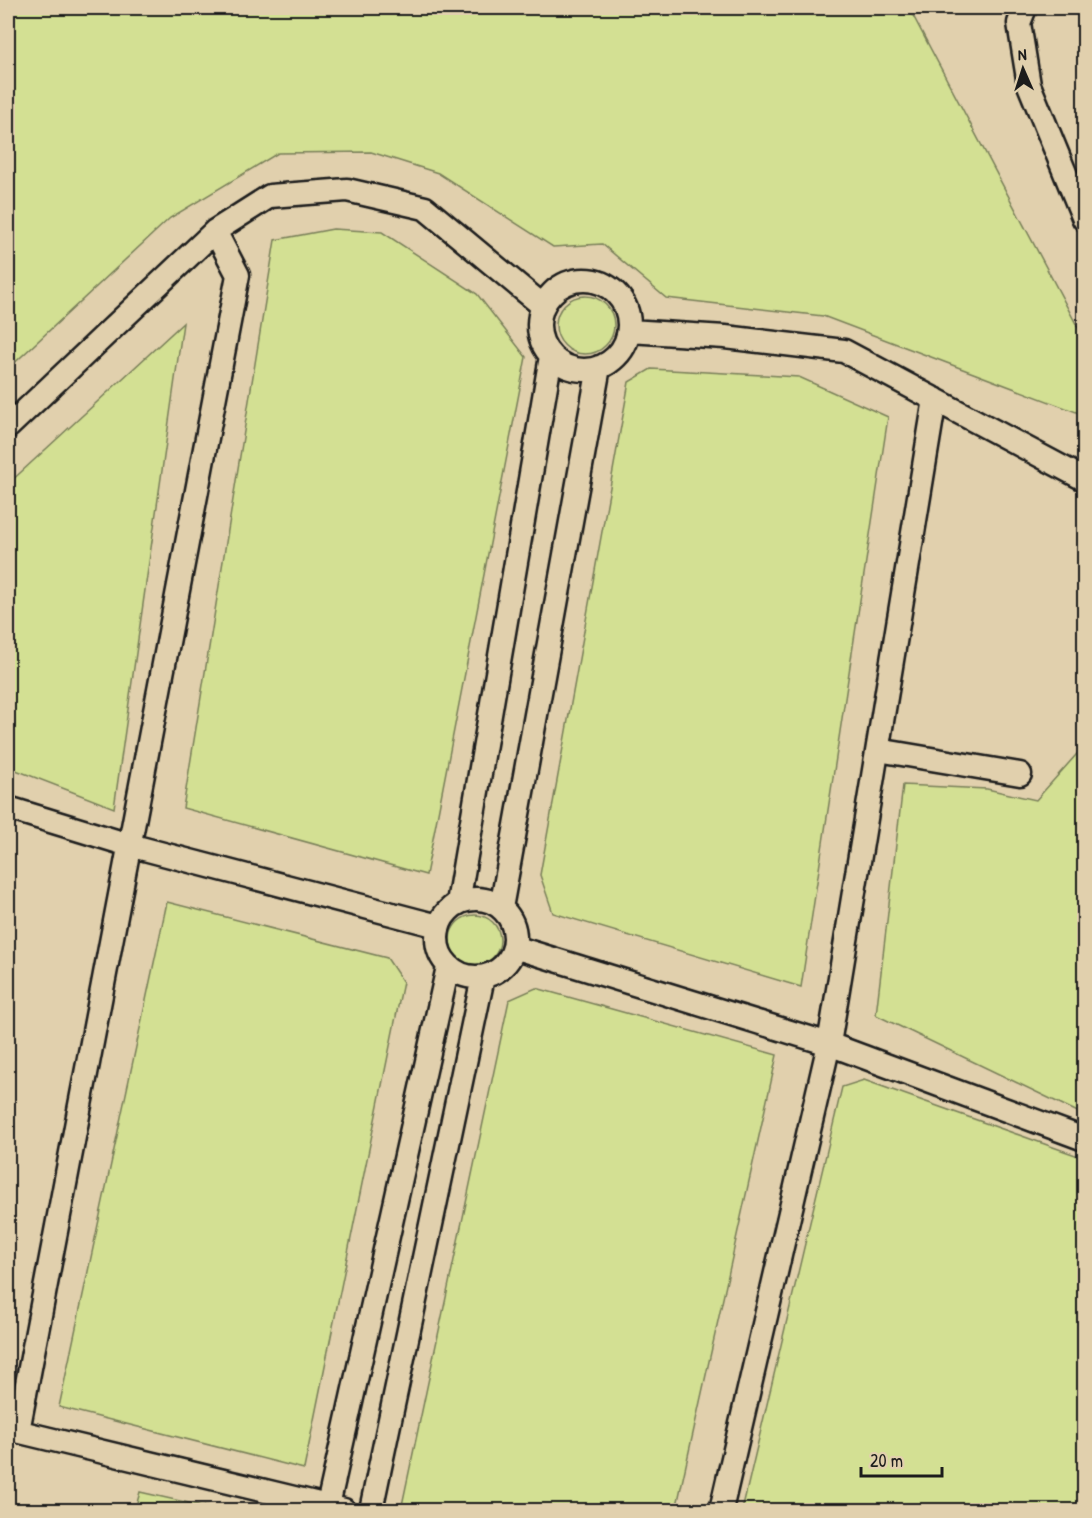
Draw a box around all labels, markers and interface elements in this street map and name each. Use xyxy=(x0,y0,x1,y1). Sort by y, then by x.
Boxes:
north arrow xyxy=(993,39,1053,99)
text: N xyxy=(1017,43,1028,65)
scale bar xyxy=(861,1440,942,1478)
text: 20 m xyxy=(870,1448,903,1473)

